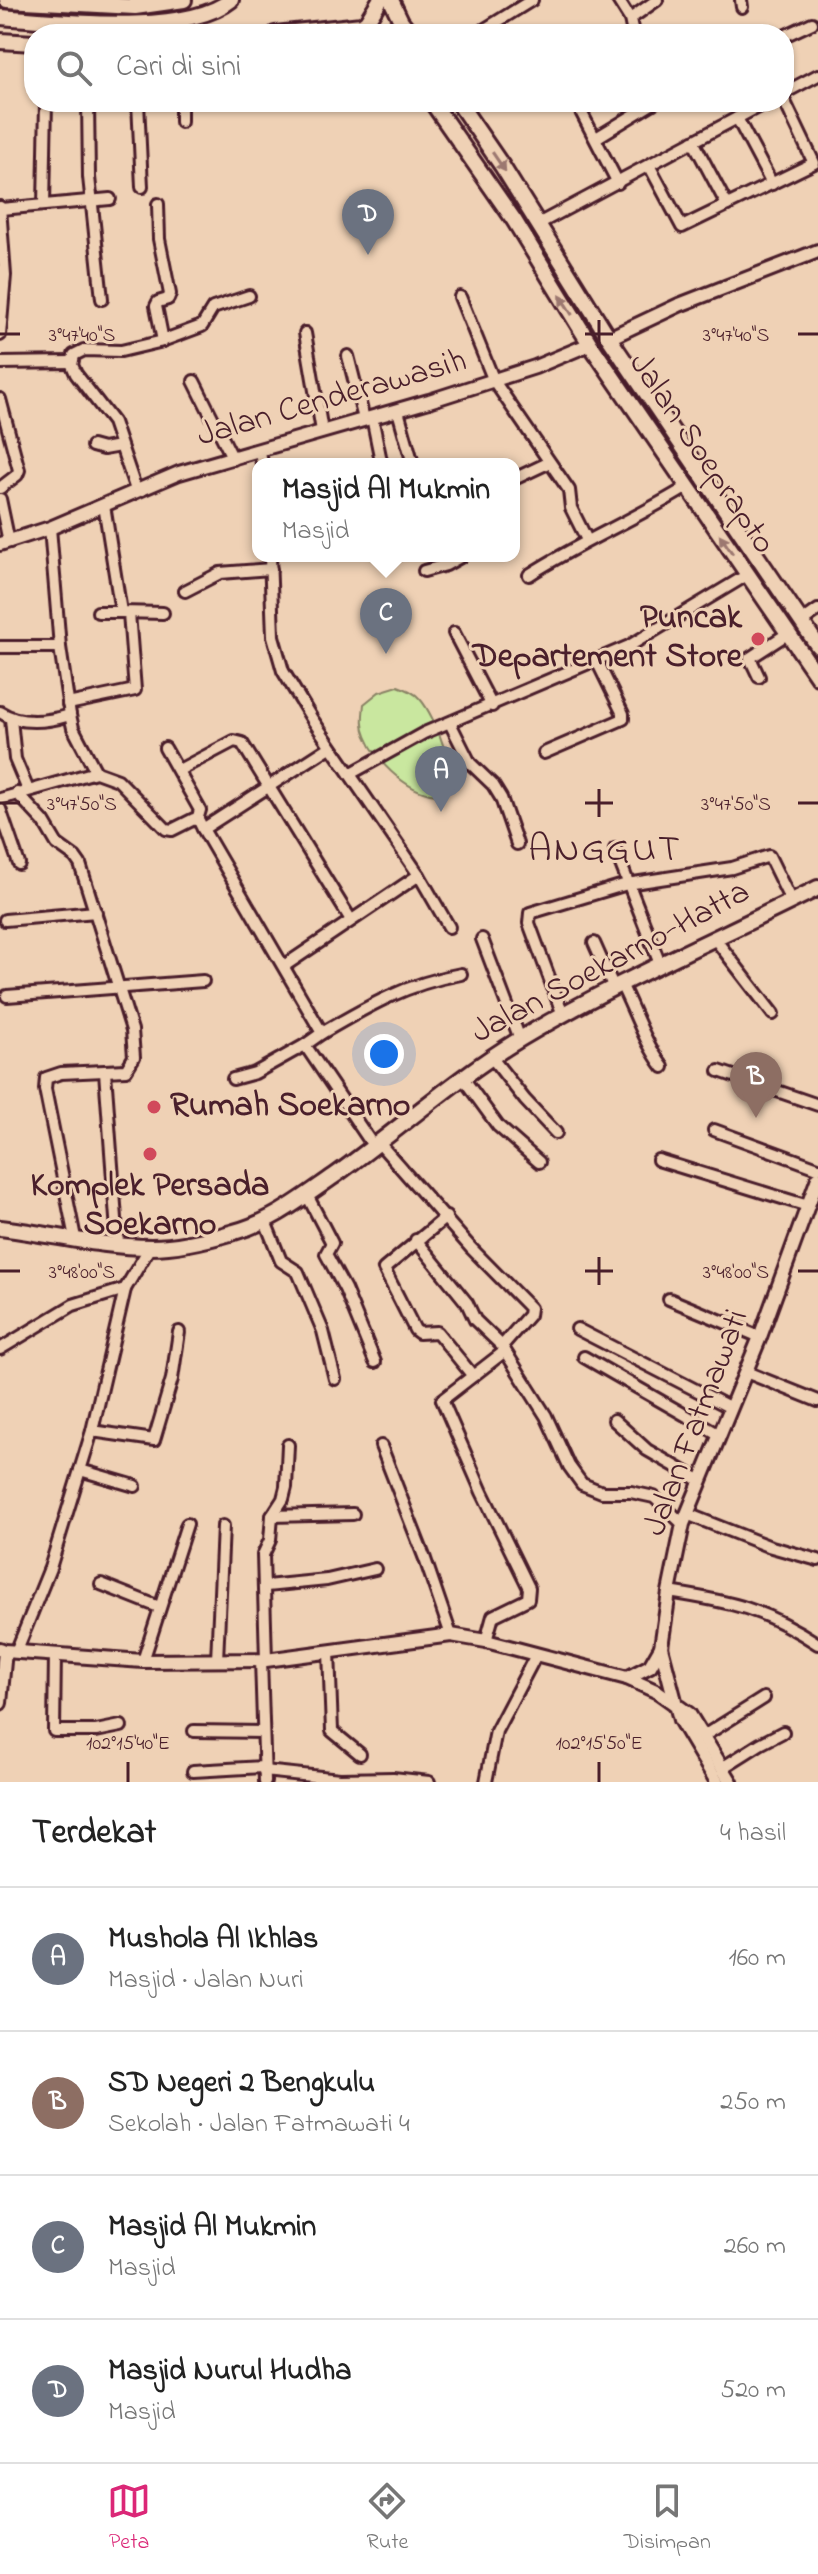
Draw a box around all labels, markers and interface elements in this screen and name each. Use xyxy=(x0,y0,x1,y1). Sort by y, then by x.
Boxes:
search box xyxy=(24,24,794,112)
icon: search xyxy=(52,46,96,90)
text: Cari di sini xyxy=(116,46,242,90)
one-way arrow xyxy=(491,152,506,173)
pin: D xyxy=(342,189,394,255)
one-way arrow xyxy=(559,293,574,316)
text: 3°47'40"S xyxy=(49,322,115,351)
text: 3°47'40"S xyxy=(703,322,769,351)
street label: Jalan Cenderawasih xyxy=(191,337,473,461)
street label: Jalan Soeprapto xyxy=(615,343,787,565)
popup xyxy=(252,458,520,562)
text: Masjid Al Mukmin xyxy=(282,469,490,513)
text: Masjid xyxy=(282,513,349,551)
one-way arrow xyxy=(719,533,734,555)
pin: C xyxy=(360,588,412,654)
place label: Puncak Departement Store xyxy=(471,594,743,683)
marker: Puncak Departement Store xyxy=(749,630,767,648)
pin: A xyxy=(415,746,467,812)
text: 3°47'50"S xyxy=(47,791,117,820)
text: 3°47'50"S xyxy=(701,791,771,820)
district label: ANGGUT xyxy=(528,823,682,879)
street label: Jalan Soekarno-Hatta xyxy=(463,868,759,1058)
your location xyxy=(364,1034,404,1074)
pin: B xyxy=(730,1052,782,1118)
place label: Rumah Soekarno xyxy=(170,1082,411,1132)
marker: Rumah Soekarno xyxy=(145,1098,163,1116)
marker: Komplek Persada Soekarno xyxy=(141,1145,159,1163)
place label: Komplek Persada Soekarno xyxy=(31,1162,269,1251)
text: 3°48'00"S xyxy=(49,1259,115,1288)
text: 3°48'00"S xyxy=(703,1259,769,1288)
street label: Jalan Fatmawati xyxy=(631,1302,763,1544)
text: 102°15'40"E xyxy=(86,1730,170,1759)
text: 102°15'50"E xyxy=(555,1730,643,1759)
text: Terdekat xyxy=(32,1809,156,1859)
text: 4 hasil xyxy=(720,1815,786,1853)
text: Mushola Al Ikhlas xyxy=(108,1918,318,1962)
text: A xyxy=(50,1940,66,1978)
text: 160 m xyxy=(728,1940,786,1978)
text: Masjid · Jalan Nuri xyxy=(108,1962,304,2000)
text: SD Negeri 2 Bengkulu xyxy=(108,2062,375,2106)
text: B xyxy=(49,2084,67,2122)
text: 250 m xyxy=(720,2084,786,2122)
text: Sekolah · Jalan Fatmawati 4 xyxy=(108,2106,410,2144)
text: Masjid Al Mukmin xyxy=(108,2206,316,2250)
text: C xyxy=(51,2228,65,2266)
text: 260 m xyxy=(724,2228,786,2266)
text: Masjid xyxy=(108,2250,176,2288)
text: Masjid Nurul Hudha xyxy=(108,2350,351,2394)
text: D xyxy=(48,2372,68,2410)
text: 520 m xyxy=(720,2372,786,2410)
text: Masjid xyxy=(108,2394,176,2432)
tab: Peta xyxy=(107,2479,151,2559)
tab: Rute xyxy=(365,2479,409,2559)
tab: Disimpan xyxy=(624,2479,711,2559)

